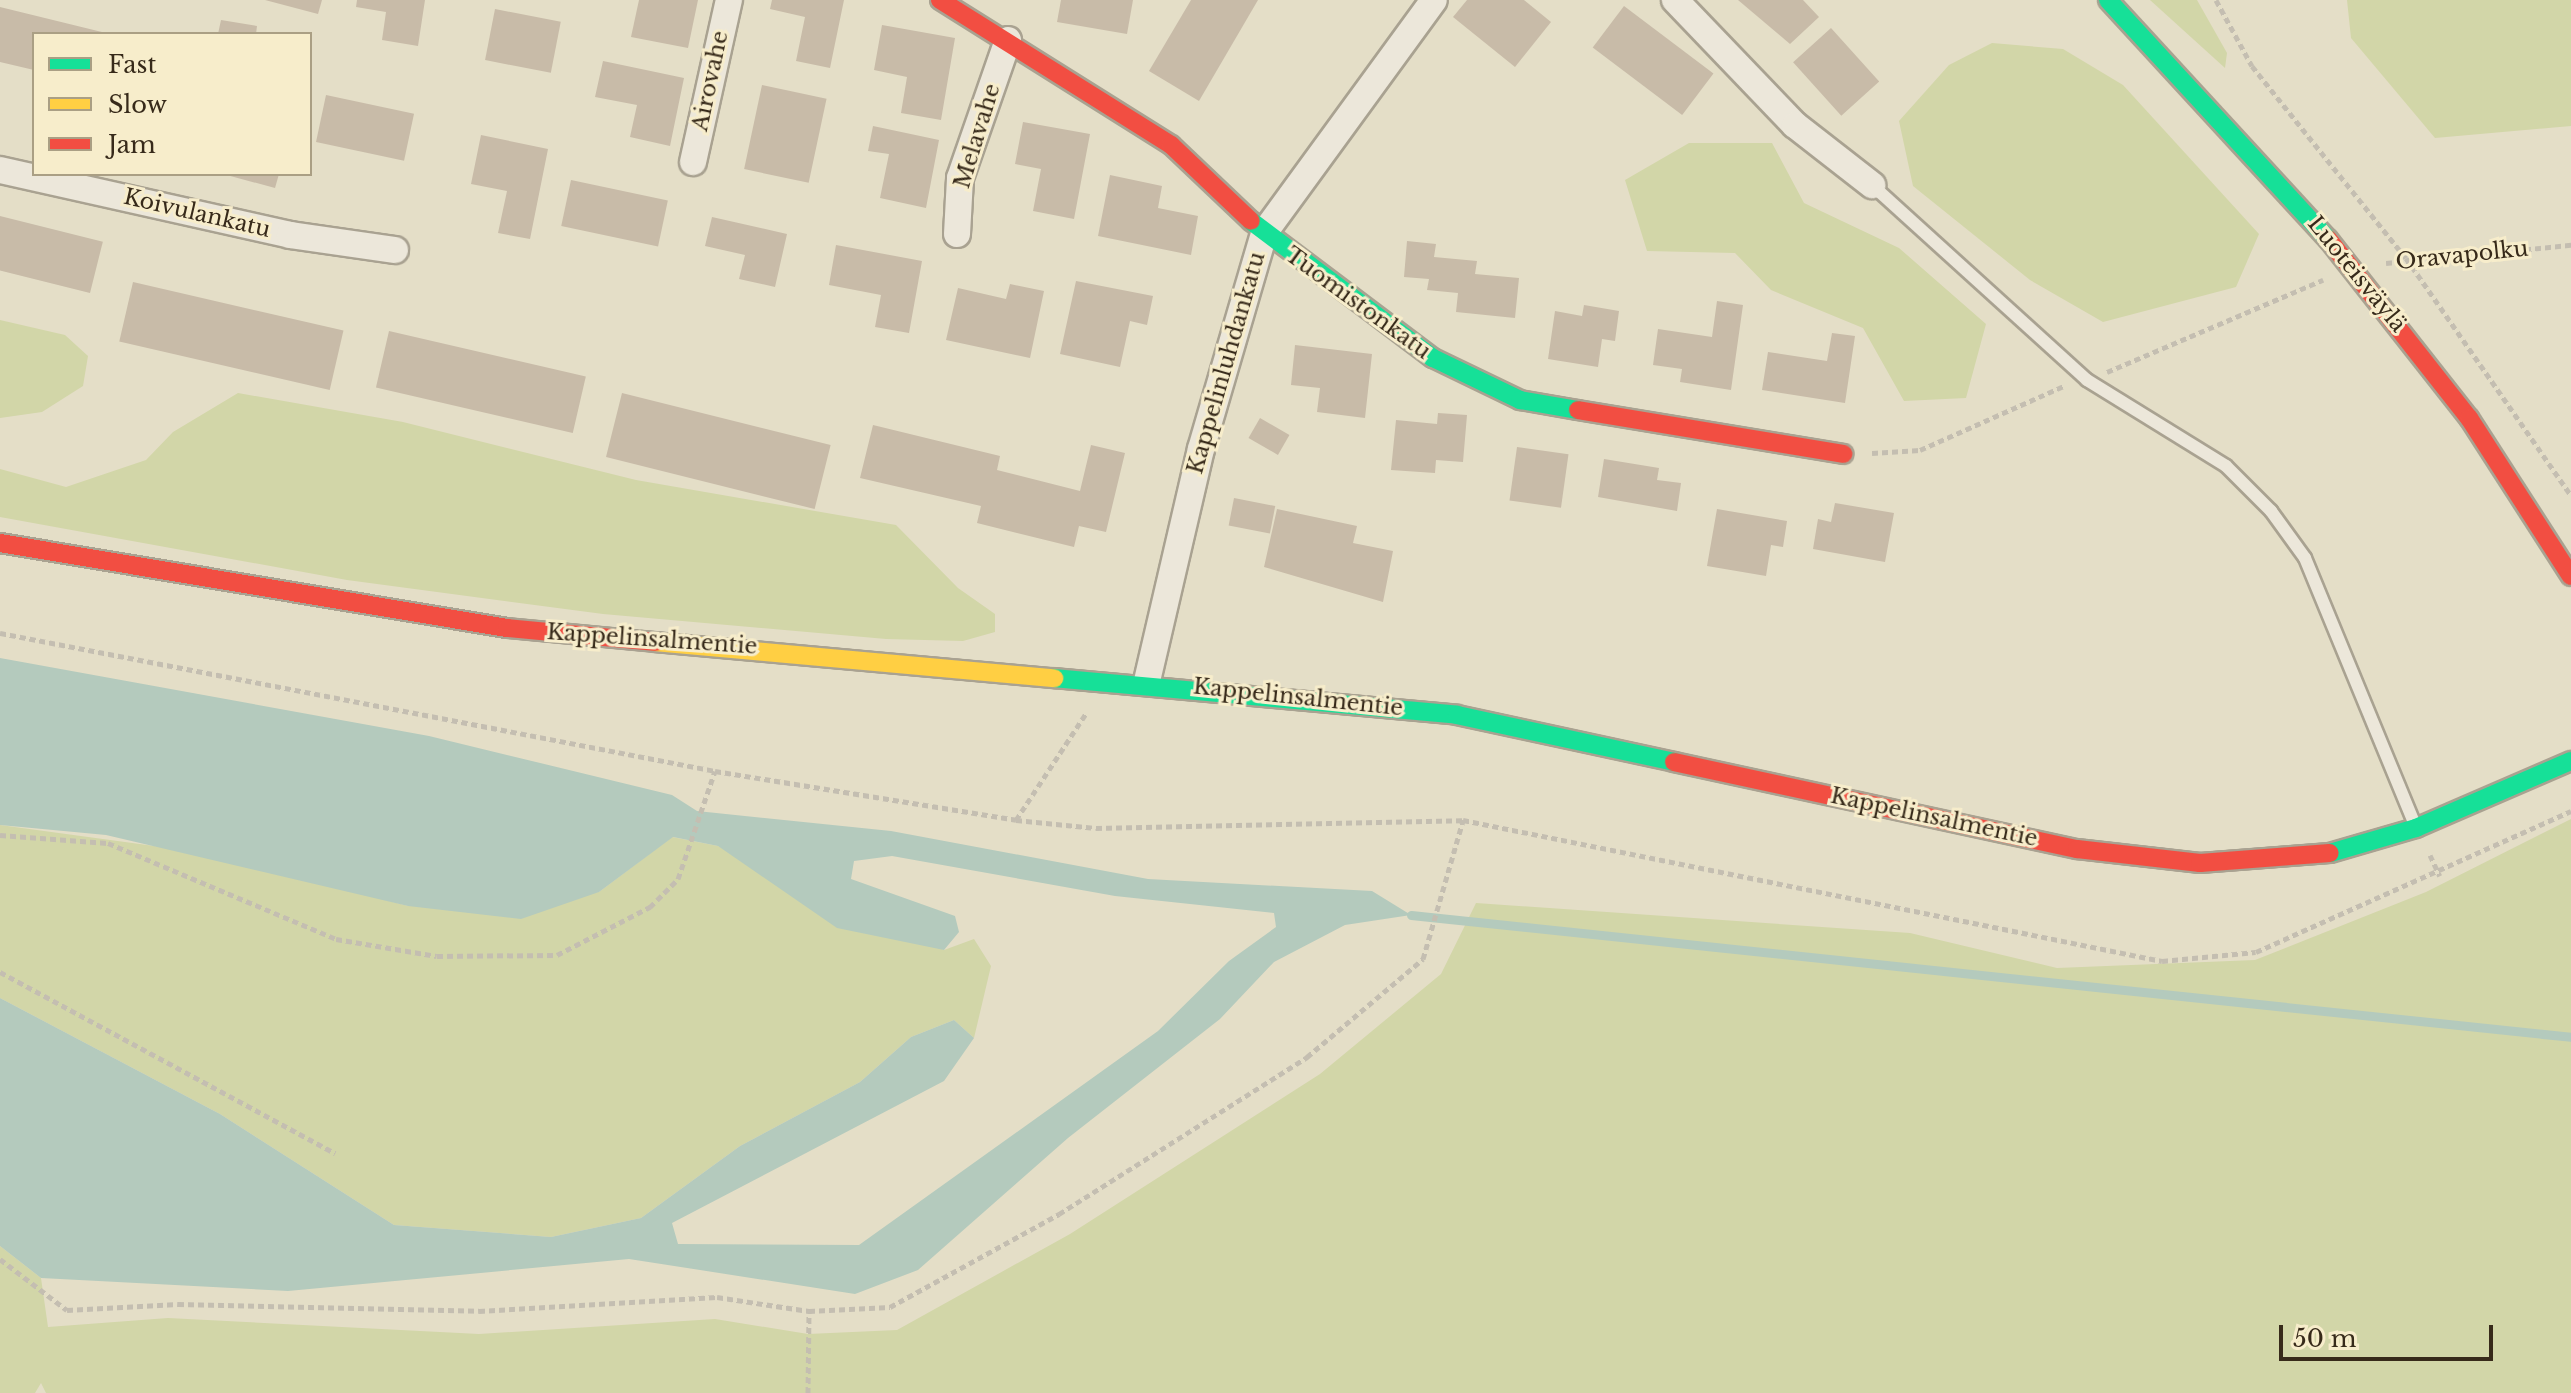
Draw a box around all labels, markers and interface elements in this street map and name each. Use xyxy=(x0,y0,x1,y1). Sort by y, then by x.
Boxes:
street label: Airovahe xyxy=(687,28,733,134)
legend xyxy=(32,32,312,176)
text: Fast xyxy=(108,50,156,79)
street label: Melavahe xyxy=(949,80,1005,192)
text: Slow xyxy=(108,90,167,119)
text: Jam xyxy=(108,130,156,159)
street label: Koivulankatu xyxy=(121,183,273,243)
street label: Luoteisväylä xyxy=(2302,211,2412,337)
street label: Oravapolku xyxy=(2394,235,2530,275)
street label: Tuomistonkatu xyxy=(1280,241,1436,365)
street label: Kappelinluhdankatu xyxy=(1182,249,1270,477)
street label: Kappelinsalmentie xyxy=(546,618,758,660)
street label: Kappelinsalmentie xyxy=(1192,673,1404,721)
street label: Kappelinsalmentie xyxy=(1828,782,2040,852)
scale bar xyxy=(2283,1309,2497,1359)
text: 50 m xyxy=(2293,1324,2356,1353)

